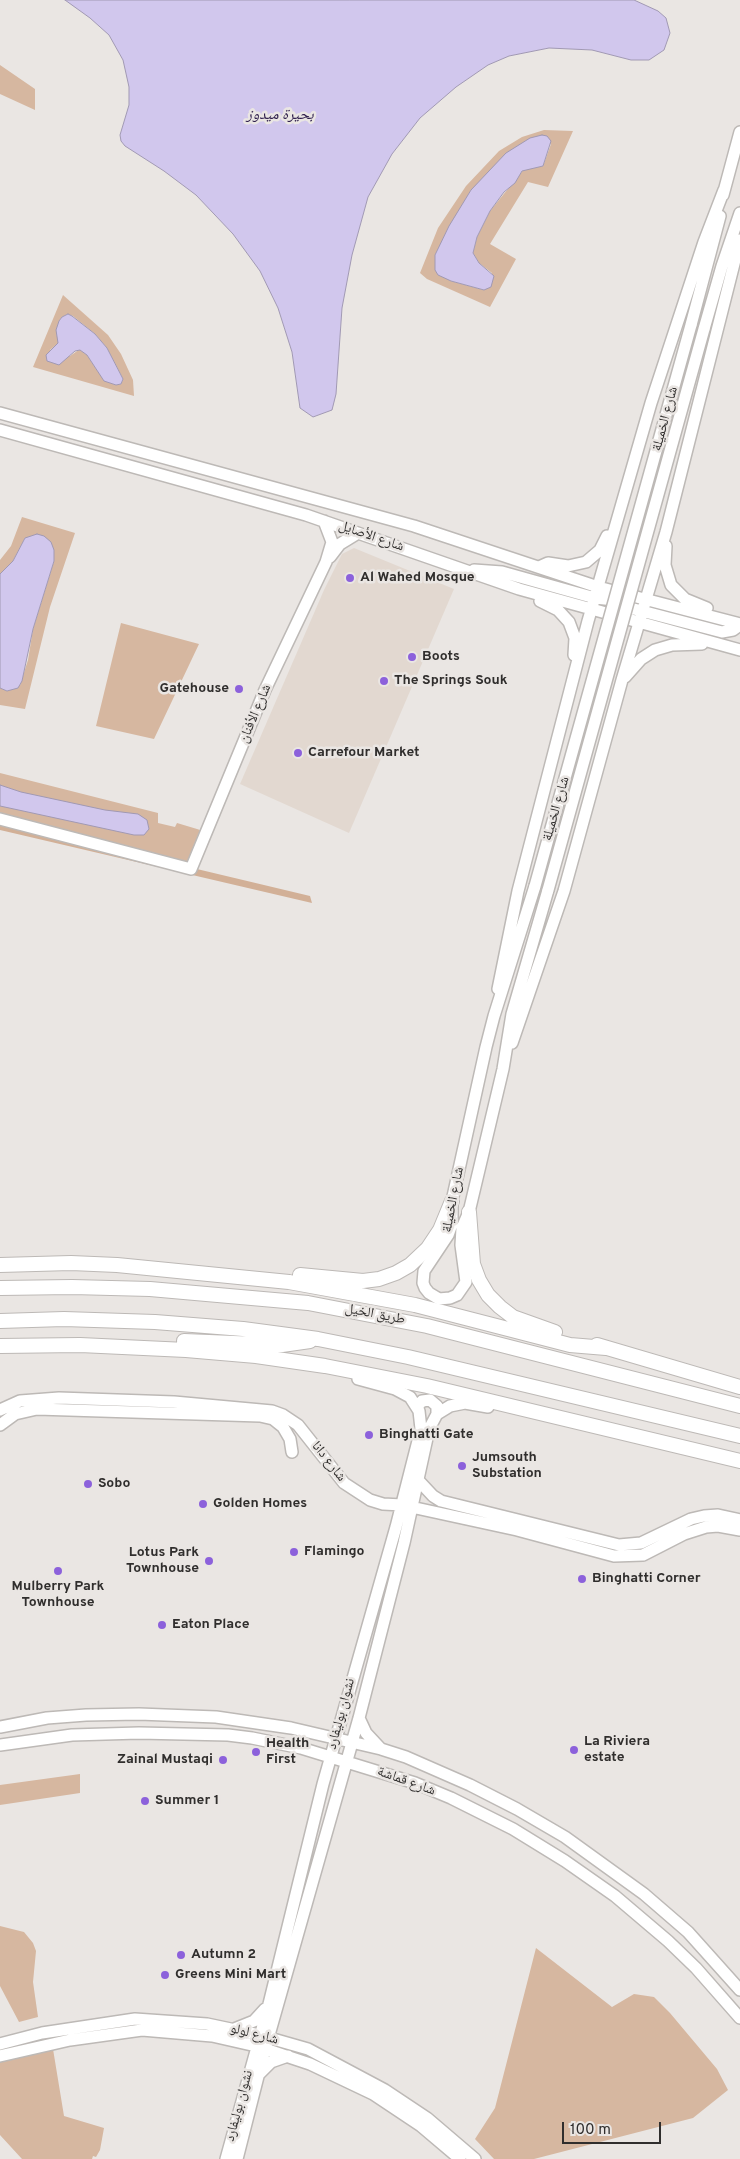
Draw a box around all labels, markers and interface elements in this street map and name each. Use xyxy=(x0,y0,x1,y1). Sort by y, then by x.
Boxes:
water label: بحيرة ميدوز xyxy=(246,107,314,125)
street label: شارع الخميلة xyxy=(649,385,683,453)
street label: شارع الأصايل xyxy=(336,518,406,556)
place label: Al Wahed Mosque xyxy=(360,570,475,586)
marker: Al Wahed Mosque xyxy=(344,572,356,584)
place label: Boots xyxy=(422,649,460,665)
marker: Boots xyxy=(406,651,418,663)
place label: The Springs Souk xyxy=(394,673,508,689)
marker: The Springs Souk xyxy=(378,675,390,687)
place label: Gatehouse xyxy=(160,681,229,697)
street label: شارع الأفنان xyxy=(236,682,276,746)
marker: Gatehouse xyxy=(233,683,245,695)
place label: Carrefour Market xyxy=(308,745,420,761)
marker: Carrefour Market xyxy=(292,747,304,759)
street label: شارع الخميلة xyxy=(540,775,574,843)
street label: شارع الخميلة xyxy=(439,1166,469,1234)
street label: طريق الخيل xyxy=(343,1301,407,1329)
place label: Binghatti Gate xyxy=(379,1427,474,1443)
marker: Binghatti Gate xyxy=(363,1429,375,1441)
street label: شارع دانا xyxy=(307,1439,349,1485)
place label: Jumsouth Substation xyxy=(472,1450,542,1482)
marker: Jumsouth Substation xyxy=(456,1460,468,1472)
place label: Sobo xyxy=(98,1476,130,1492)
marker: Sobo xyxy=(82,1478,94,1490)
place label: Golden Homes xyxy=(213,1496,307,1512)
marker: Golden Homes xyxy=(197,1498,209,1510)
place label: Flamingo xyxy=(304,1544,364,1560)
place label: Lotus Park Townhouse xyxy=(126,1545,199,1578)
marker: Flamingo xyxy=(288,1546,300,1558)
marker: Lotus Park Townhouse xyxy=(203,1555,215,1567)
marker: Mulberry Park Townhouse xyxy=(52,1565,64,1577)
place label: Binghatti Corner xyxy=(592,1571,701,1587)
marker: Binghatti Corner xyxy=(576,1573,588,1585)
place label: Mulberry Park Townhouse xyxy=(12,1579,104,1611)
place label: Eaton Place xyxy=(172,1617,249,1633)
marker: Eaton Place xyxy=(156,1619,168,1631)
street label: نشوان بوليفارد xyxy=(324,1677,360,1751)
place label: La Riviera estate xyxy=(584,1734,650,1766)
place label: Health First xyxy=(266,1736,309,1768)
marker: La Riviera estate xyxy=(568,1744,580,1756)
marker: Health First xyxy=(250,1746,262,1758)
place label: Zainal Mustaqi xyxy=(117,1752,213,1768)
marker: Zainal Mustaqi xyxy=(217,1754,229,1766)
street label: شارع قماشة xyxy=(375,1764,437,1800)
place label: Summer 1 xyxy=(155,1793,219,1809)
marker: Summer 1 xyxy=(139,1795,151,1807)
place label: Autumn 2 xyxy=(191,1947,256,1963)
marker: Autumn 2 xyxy=(175,1949,187,1961)
place label: Greens Mini Mart xyxy=(175,1967,286,1983)
marker: Greens Mini Mart xyxy=(159,1969,171,1981)
street label: شارع لولو xyxy=(228,2021,280,2049)
street label: نشوان بوليفارد xyxy=(222,2069,258,2143)
scale bar xyxy=(565,2112,664,2144)
text: 100 m xyxy=(570,2121,611,2140)

